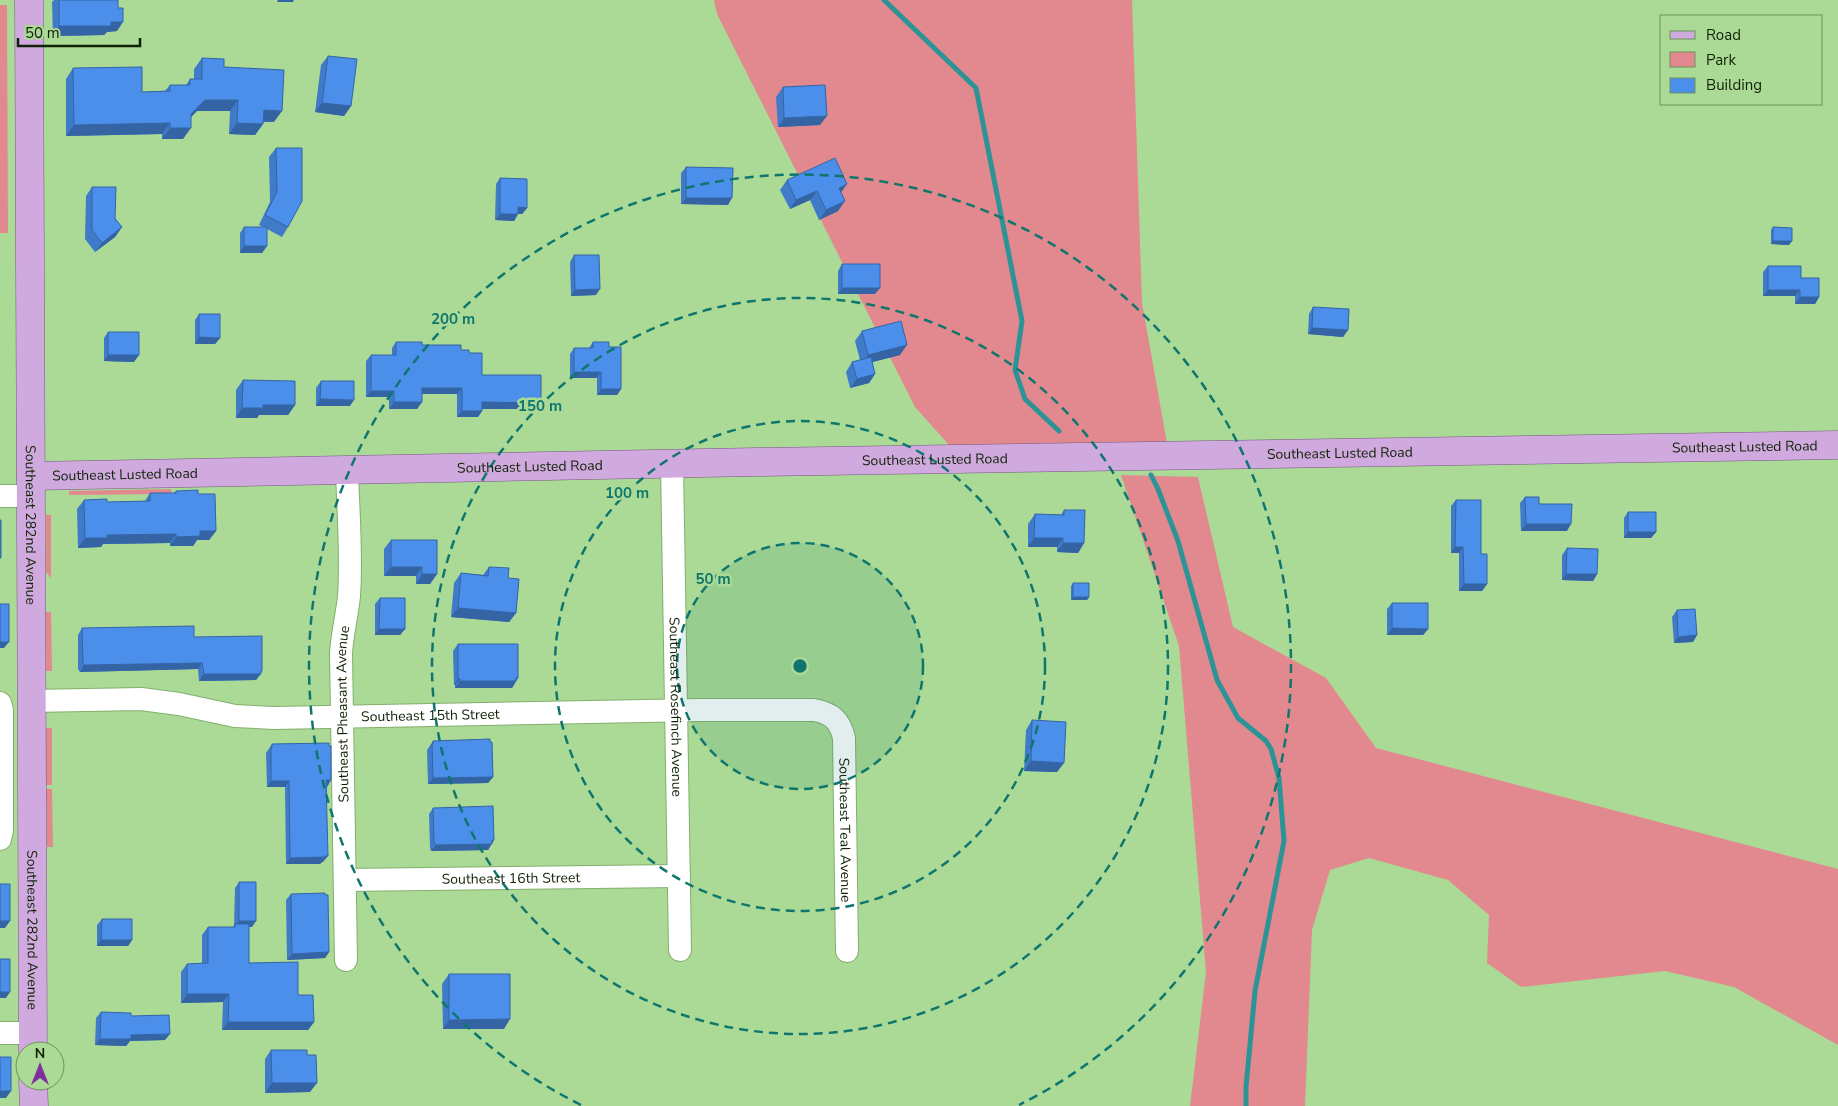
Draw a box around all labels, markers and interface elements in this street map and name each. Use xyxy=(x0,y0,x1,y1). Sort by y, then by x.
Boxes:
scale bar xyxy=(18,15,140,47)
legend xyxy=(1660,15,1823,105)
text: 50 m xyxy=(25,23,60,43)
text: Road xyxy=(1706,25,1741,45)
text: Park xyxy=(1706,50,1736,70)
text: Building xyxy=(1706,75,1762,95)
text: 200 m xyxy=(431,309,475,329)
text: 150 m xyxy=(518,396,562,416)
street label: Southeast Lusted Road xyxy=(1672,436,1818,458)
street label: Southeast Lusted Road xyxy=(1267,443,1413,464)
street label: Southeast 282nd Avenue xyxy=(21,445,40,605)
street label: Southeast Lusted Road xyxy=(862,449,1008,470)
street label: Southeast Lusted Road xyxy=(457,456,603,478)
street label: Southeast Lusted Road xyxy=(52,464,198,486)
text: 100 m xyxy=(605,483,649,503)
text: 50 m xyxy=(695,569,731,589)
street label: Southeast Rosefinch Avenue xyxy=(665,617,686,797)
street label: Southeast Pheasant Avenue xyxy=(332,624,354,803)
centre of rings xyxy=(791,657,809,675)
street label: Southeast 15th Street xyxy=(361,705,500,726)
street label: Southeast Teal Avenue xyxy=(834,757,855,903)
street label: Southeast 282nd Avenue xyxy=(22,850,42,1010)
street label: Southeast 16th Street xyxy=(442,868,581,889)
north arrow xyxy=(15,1041,65,1091)
text: N xyxy=(35,1044,45,1063)

